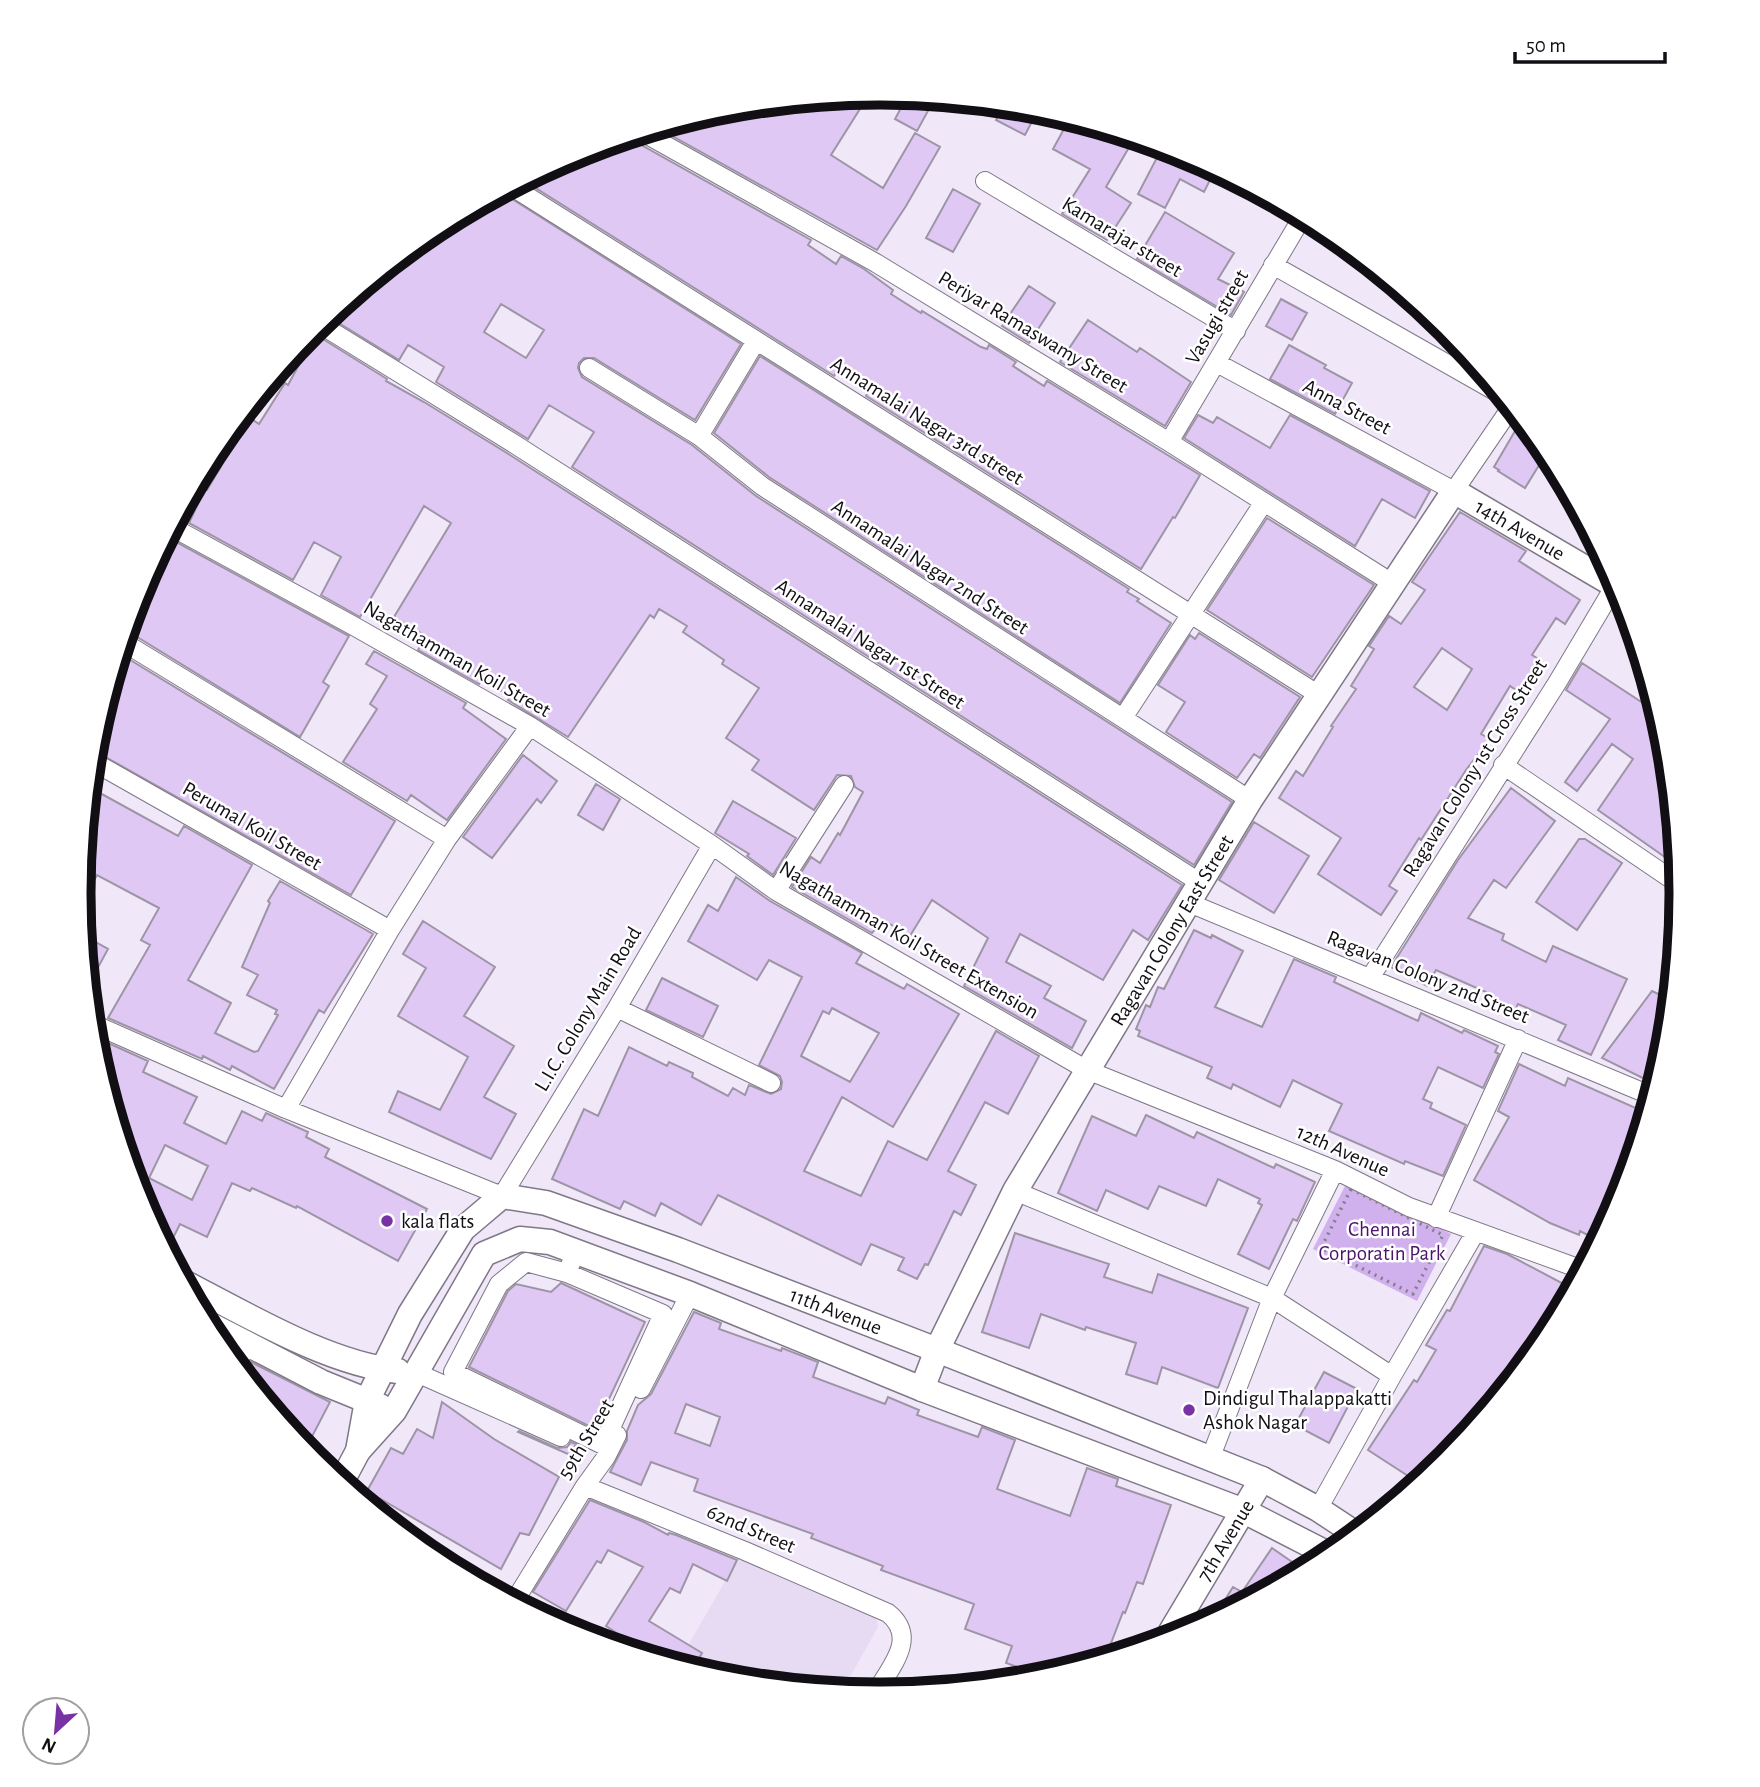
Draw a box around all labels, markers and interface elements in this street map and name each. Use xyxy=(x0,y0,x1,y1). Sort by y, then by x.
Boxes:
scale bar xyxy=(1515,21,1666,65)
text: 50 m xyxy=(1526,35,1566,56)
street label: Kamarajar street xyxy=(1058,193,1186,281)
street label: Vasugi street xyxy=(1182,266,1252,368)
street label: Periyar Ramaswamy Street xyxy=(935,267,1131,397)
street label: Annamalai Nagar 3rd street xyxy=(827,353,1027,489)
street label: Anna Street xyxy=(1300,375,1395,439)
street label: Annamalai Nagar 2nd Street xyxy=(828,495,1033,639)
street label: 14th Avenue xyxy=(1472,496,1568,564)
street label: Annamalai Nagar 1st Street xyxy=(772,575,969,713)
street label: Nagathamman Koil Street xyxy=(360,597,554,721)
street label: Ragavan Colony 1st Cross Street xyxy=(1399,655,1551,881)
street label: Perumal Koil Street xyxy=(179,778,325,874)
street label: Ragavan Colony East Street xyxy=(1106,831,1237,1029)
street label: Nagathamman Koil Street Extension xyxy=(776,857,1042,1023)
street label: L.I.C. Colony Main Road xyxy=(531,923,645,1095)
street label: Ragavan Colony 2nd Street xyxy=(1324,927,1532,1027)
street label: 12th Avenue xyxy=(1293,1121,1393,1181)
place label: kala flats xyxy=(401,1211,474,1232)
marker: kala flats xyxy=(379,1213,395,1229)
park label: Chennai Corporatin Park xyxy=(1319,1219,1446,1264)
street label: 11th Avenue xyxy=(787,1284,885,1338)
place label: Dindigul Thalappakatti Ashok Nagar xyxy=(1203,1388,1392,1433)
street label: 59th Street xyxy=(554,1395,618,1483)
marker: Dindigul Thalappakatti Ashok Nagar xyxy=(1181,1402,1197,1418)
street label: 7th Avenue xyxy=(1193,1496,1258,1585)
street label: 62nd Street xyxy=(704,1501,799,1557)
north arrow xyxy=(21,1696,91,1766)
text: N xyxy=(39,1733,59,1756)

